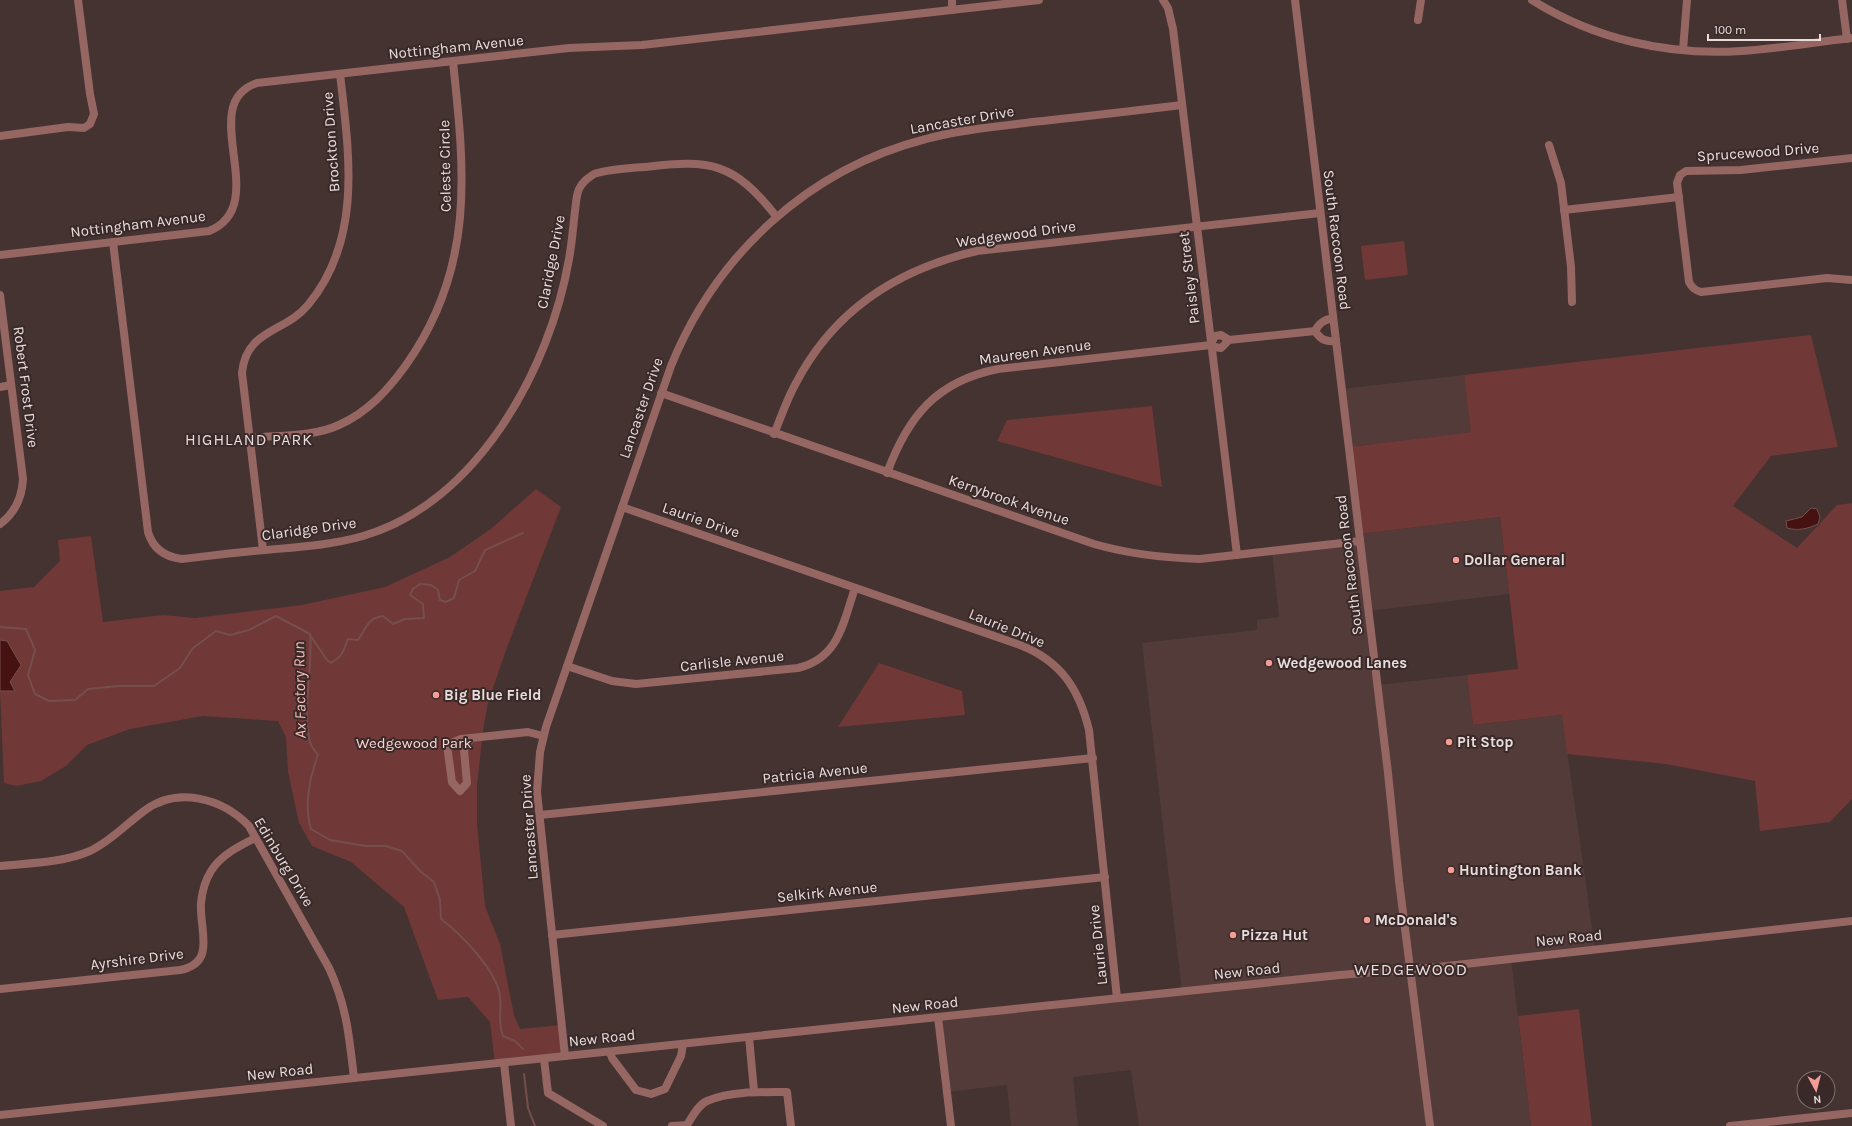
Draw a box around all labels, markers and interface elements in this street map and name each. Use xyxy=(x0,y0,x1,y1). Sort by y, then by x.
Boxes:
scale bar xyxy=(1708,16,1820,42)
text: 100 m xyxy=(1714,23,1746,37)
street label: Nottingham Avenue xyxy=(387,31,525,63)
street label: Brockton Drive xyxy=(319,91,343,193)
street label: Lancaster Drive xyxy=(908,102,1016,138)
street label: Celeste Circle xyxy=(435,120,455,212)
street label: Sprucewood Drive xyxy=(1696,139,1820,165)
street label: South Raccoon Road xyxy=(1319,169,1355,311)
street label: Nottingham Avenue xyxy=(69,207,207,241)
street label: Claridge Drive xyxy=(533,214,569,310)
street label: Wedgewood Drive xyxy=(955,217,1077,251)
street label: Paisley Street xyxy=(1174,231,1204,325)
street label: Robert Frost Drive xyxy=(10,325,42,449)
street label: Maureen Avenue xyxy=(978,335,1092,369)
street label: Lancaster Drive xyxy=(615,355,667,461)
district label: HIGHLAND PARK xyxy=(185,430,313,449)
street label: Kerrybrook Avenue xyxy=(946,471,1072,529)
street label: South Raccoon Road xyxy=(1331,494,1367,636)
street label: Laurie Drive xyxy=(660,498,742,542)
street label: Claridge Drive xyxy=(261,513,357,545)
place label: Dollar General xyxy=(1464,551,1565,569)
marker: Dollar General xyxy=(1451,555,1461,565)
street label: Laurie Drive xyxy=(966,605,1048,651)
water label: Ax Factory Run xyxy=(289,641,310,739)
street label: Carlisle Avenue xyxy=(679,647,785,675)
place label: Wedgewood Lanes xyxy=(1277,654,1407,672)
marker: Wedgewood Lanes xyxy=(1264,658,1274,668)
place label: Big Blue Field xyxy=(444,686,541,704)
marker: Big Blue Field xyxy=(431,690,441,700)
place label: Pit Stop xyxy=(1457,733,1513,751)
park label: Wedgewood Park xyxy=(356,734,472,752)
marker: Pit Stop xyxy=(1444,737,1454,747)
street label: Patricia Avenue xyxy=(762,759,868,787)
street label: Lancaster Drive xyxy=(516,774,542,880)
street label: Edinburg Drive xyxy=(250,814,318,910)
place label: Huntington Bank xyxy=(1459,861,1582,879)
marker: Huntington Bank xyxy=(1446,865,1456,875)
street label: Selkirk Avenue xyxy=(776,878,878,906)
street label: Laurie Drive xyxy=(1085,904,1111,986)
place label: McDonald's xyxy=(1375,911,1457,929)
marker: McDonald's xyxy=(1362,915,1372,925)
place label: Pizza Hut xyxy=(1241,926,1308,944)
street label: New Road xyxy=(1535,926,1603,950)
marker: Pizza Hut xyxy=(1228,930,1238,940)
street label: Ayrshire Drive xyxy=(89,944,185,974)
street label: New Road xyxy=(1213,959,1281,983)
district label: WEDGEWOOD xyxy=(1354,959,1468,979)
street label: New Road xyxy=(891,993,959,1017)
street label: New Road xyxy=(568,1026,636,1050)
street label: New Road xyxy=(246,1060,314,1084)
north arrow xyxy=(1796,1070,1836,1110)
text: N xyxy=(1812,1092,1822,1106)

